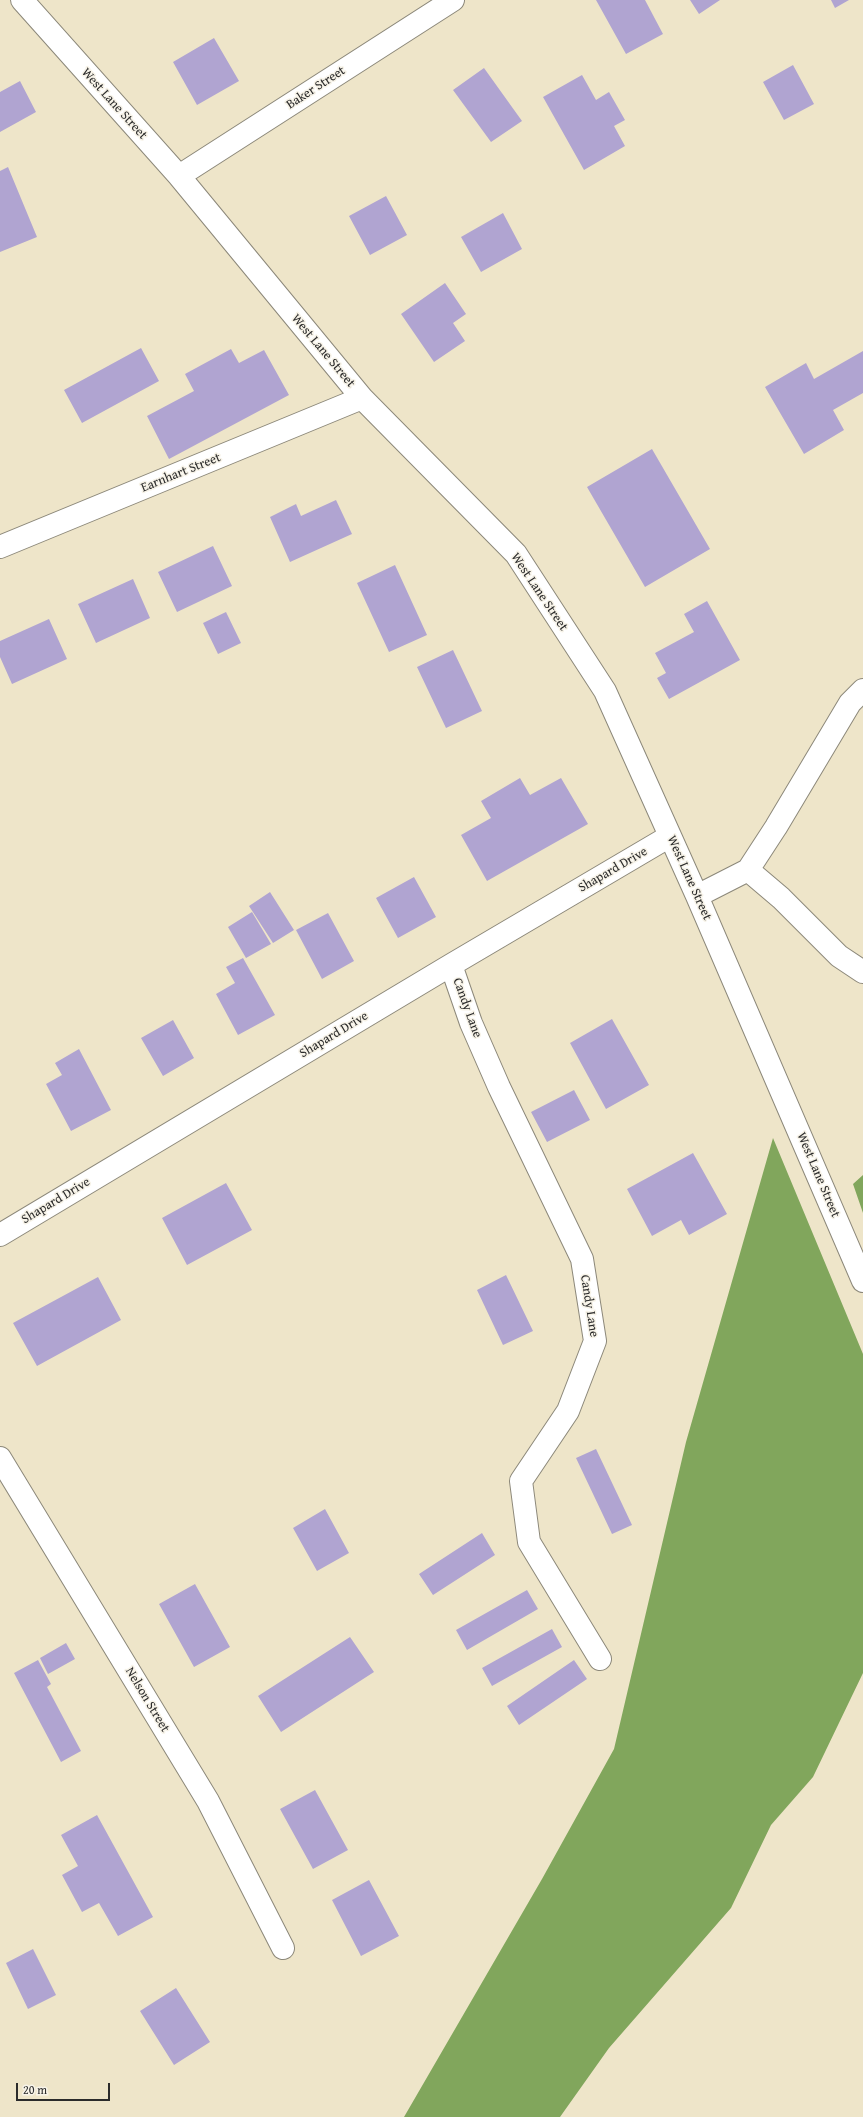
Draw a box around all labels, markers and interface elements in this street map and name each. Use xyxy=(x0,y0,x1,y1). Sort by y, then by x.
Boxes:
street label: Baker Street xyxy=(284,63,348,113)
street label: West Lane Street xyxy=(78,65,150,143)
street label: West Lane Street xyxy=(288,311,358,391)
street label: Earnhart Street xyxy=(139,450,223,496)
street label: West Lane Street xyxy=(507,550,571,634)
street label: West Lane Street xyxy=(663,833,715,923)
street label: Shapard Drive xyxy=(576,844,650,896)
street label: Candy Lane xyxy=(449,976,485,1040)
street label: Shapard Drive xyxy=(297,1008,371,1062)
street label: West Lane Street xyxy=(793,1130,843,1220)
street label: Shapard Drive xyxy=(19,1174,93,1228)
street label: Candy Lane xyxy=(576,1274,602,1338)
street label: Nelson Street xyxy=(121,1665,173,1735)
scale bar xyxy=(18,2075,112,2101)
text: 20 m xyxy=(23,2081,47,2098)

